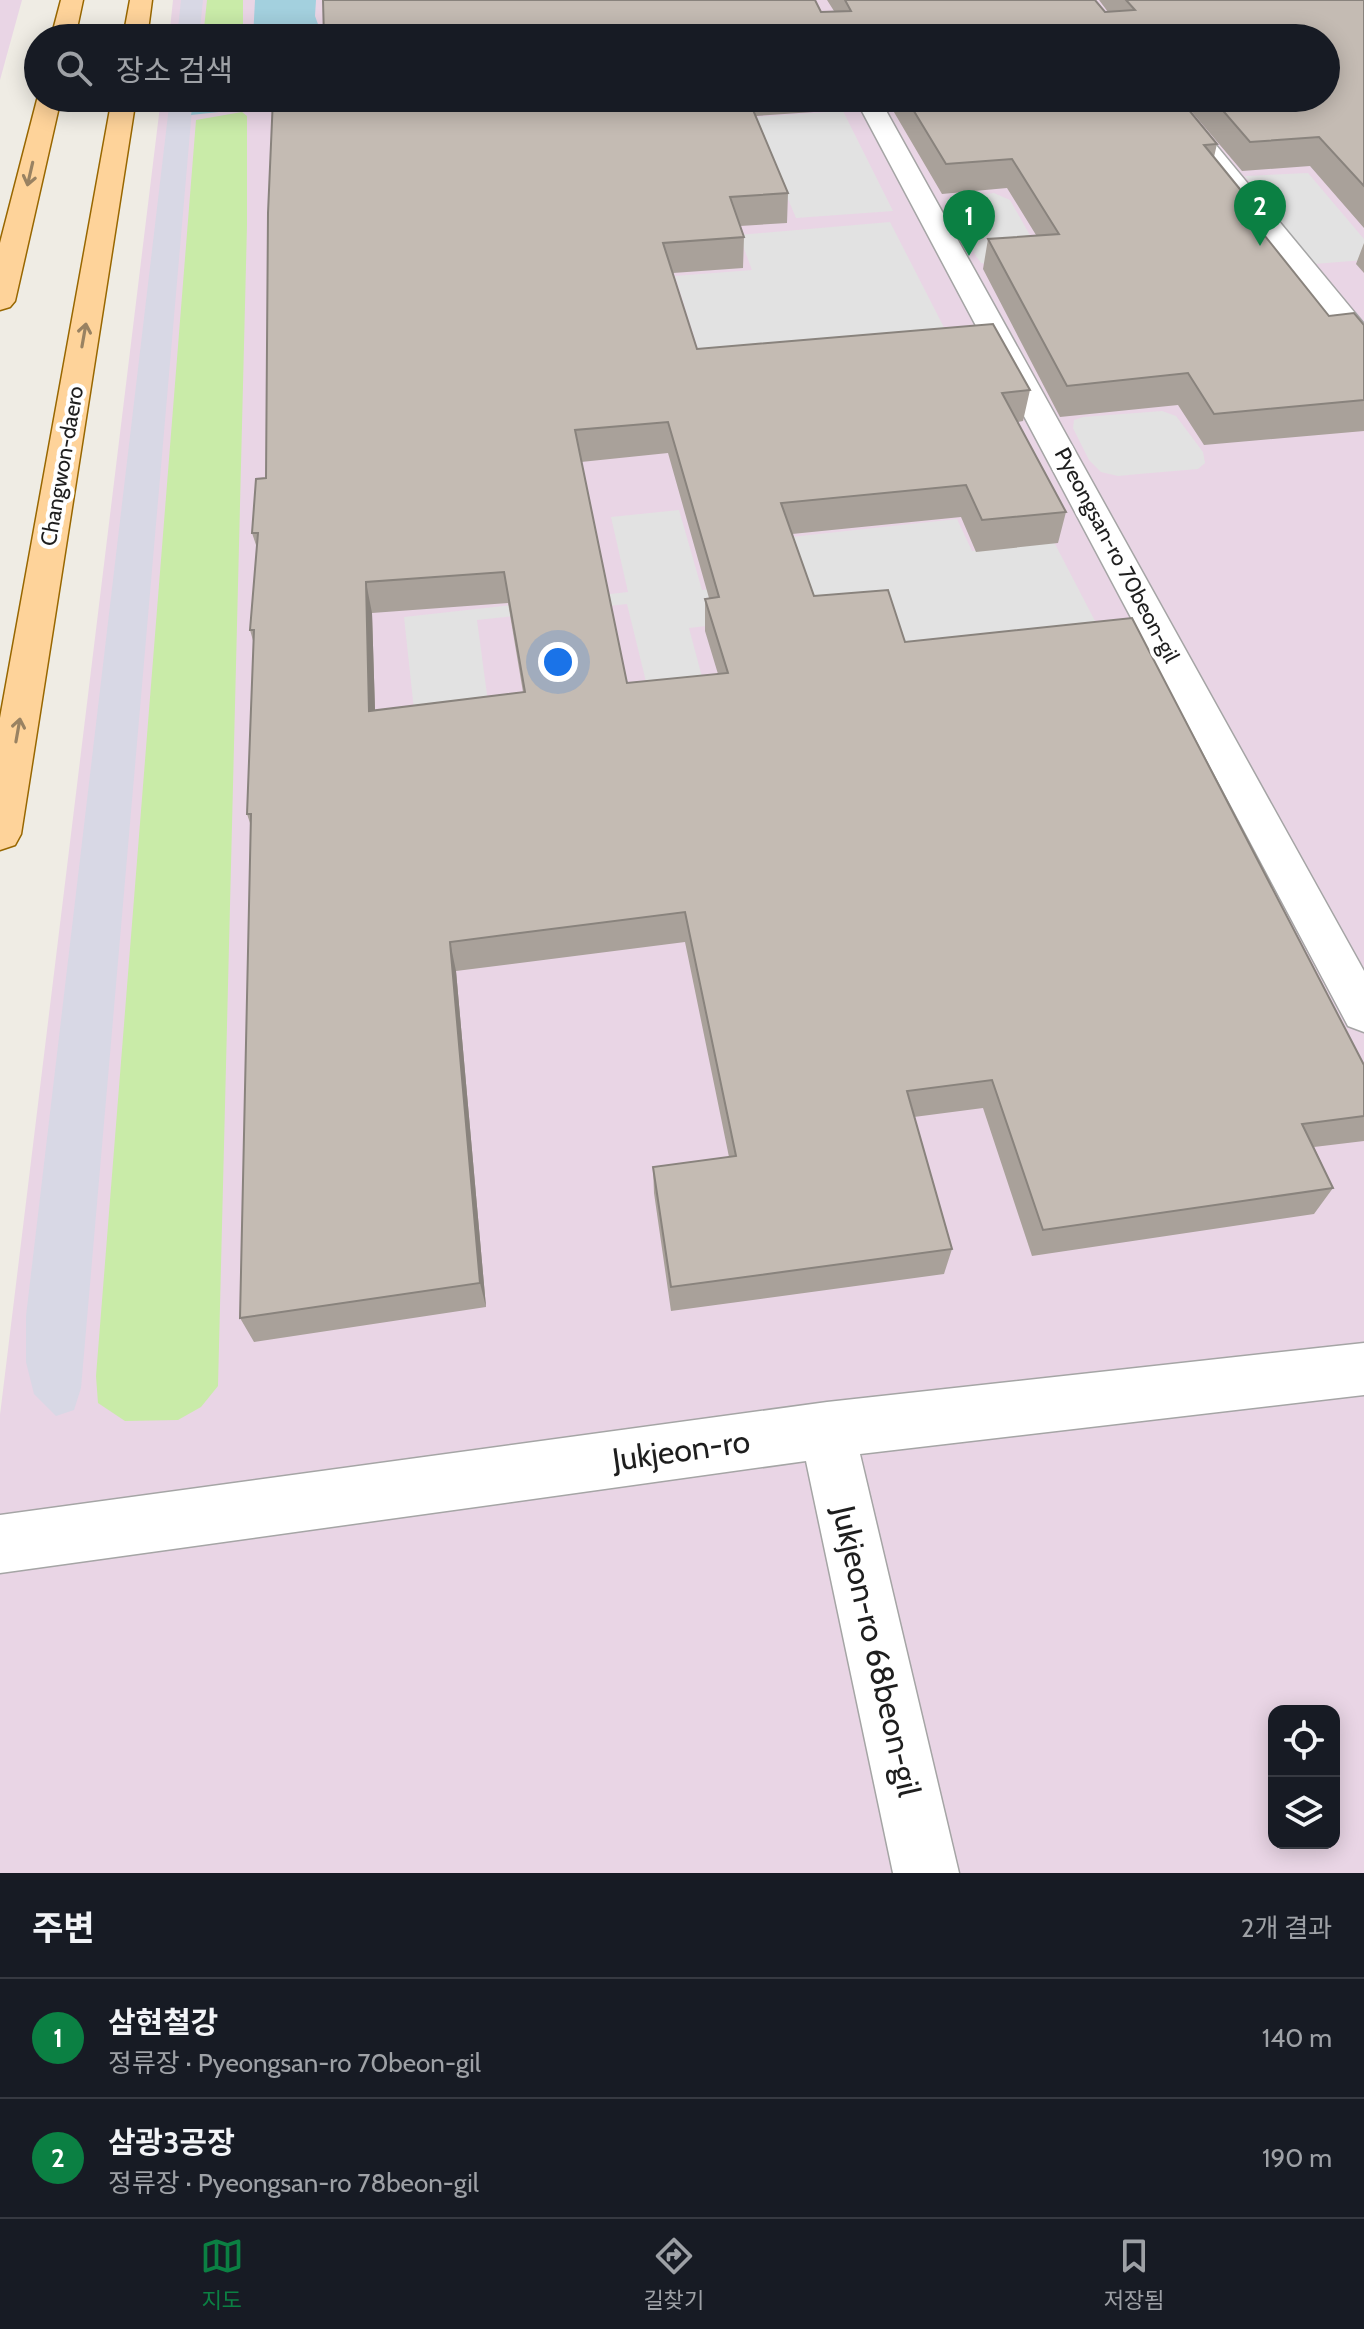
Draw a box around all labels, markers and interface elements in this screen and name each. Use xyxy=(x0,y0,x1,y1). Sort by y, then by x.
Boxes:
search box xyxy=(24,24,1340,112)
icon: search xyxy=(52,46,96,90)
text: 장소 검색 xyxy=(116,52,233,89)
one-way arrow xyxy=(22,160,37,186)
pin: 2 xyxy=(1234,180,1286,246)
pin: 1 xyxy=(943,190,995,256)
one-way arrow xyxy=(78,323,93,349)
street label: Changwon-daero xyxy=(35,384,89,548)
street label: Pyeongsan-ro 70beon-gil xyxy=(1049,443,1186,668)
your location xyxy=(538,642,578,682)
one-way arrow xyxy=(11,718,26,743)
street label: Jukjeon-ro xyxy=(609,1421,752,1479)
street label: Jukjeon-ro 68beon-gil xyxy=(824,1501,930,1801)
map controls xyxy=(1268,1705,1340,1849)
button: locate xyxy=(1268,1705,1340,1777)
button: layers xyxy=(1268,1777,1340,1849)
text: 주변 xyxy=(32,1907,95,1949)
text: 2개 결과 xyxy=(1241,1912,1332,1944)
text: 삼현철강 xyxy=(108,2004,218,2041)
text: 1 xyxy=(53,2022,63,2054)
text: 140 m xyxy=(1262,2022,1332,2054)
text: 정류장 · Pyeongsan-ro 70beon-gil xyxy=(108,2047,481,2079)
text: 삼광3공장 xyxy=(108,2124,235,2161)
text: 2 xyxy=(51,2142,65,2174)
text: 190 m xyxy=(1262,2142,1332,2174)
text: 정류장 · Pyeongsan-ro 78beon-gil xyxy=(108,2167,479,2199)
tab: 지도 xyxy=(200,2234,244,2314)
tab: 길찾기 xyxy=(643,2234,704,2314)
tab: 저장됨 xyxy=(1103,2234,1164,2314)

